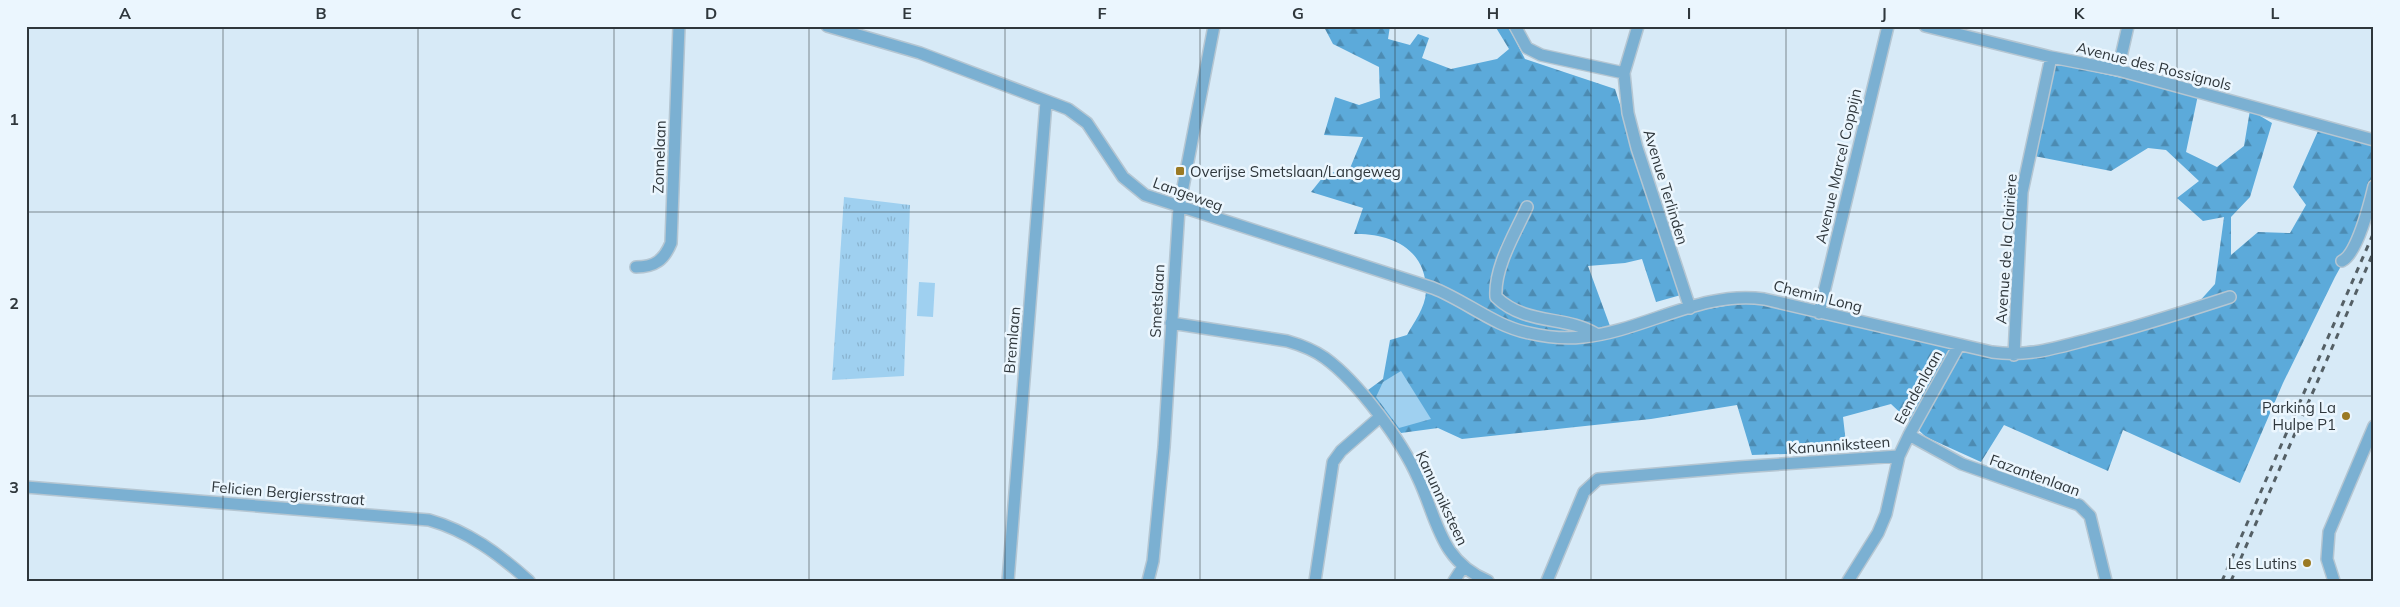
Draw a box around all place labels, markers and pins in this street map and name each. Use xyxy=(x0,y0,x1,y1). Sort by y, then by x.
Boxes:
place label: Overijse Smetslaan/Langeweg xyxy=(1190,162,1401,181)
marker: Overijse Smetslaan/Langeweg xyxy=(1174,165,1186,177)
place label: Parking La Hulpe P1 xyxy=(2262,398,2336,434)
marker: Parking La Hulpe P1 xyxy=(2340,410,2352,422)
place label: Les Lutins xyxy=(2228,554,2297,573)
marker: Les Lutins xyxy=(2301,557,2313,569)

